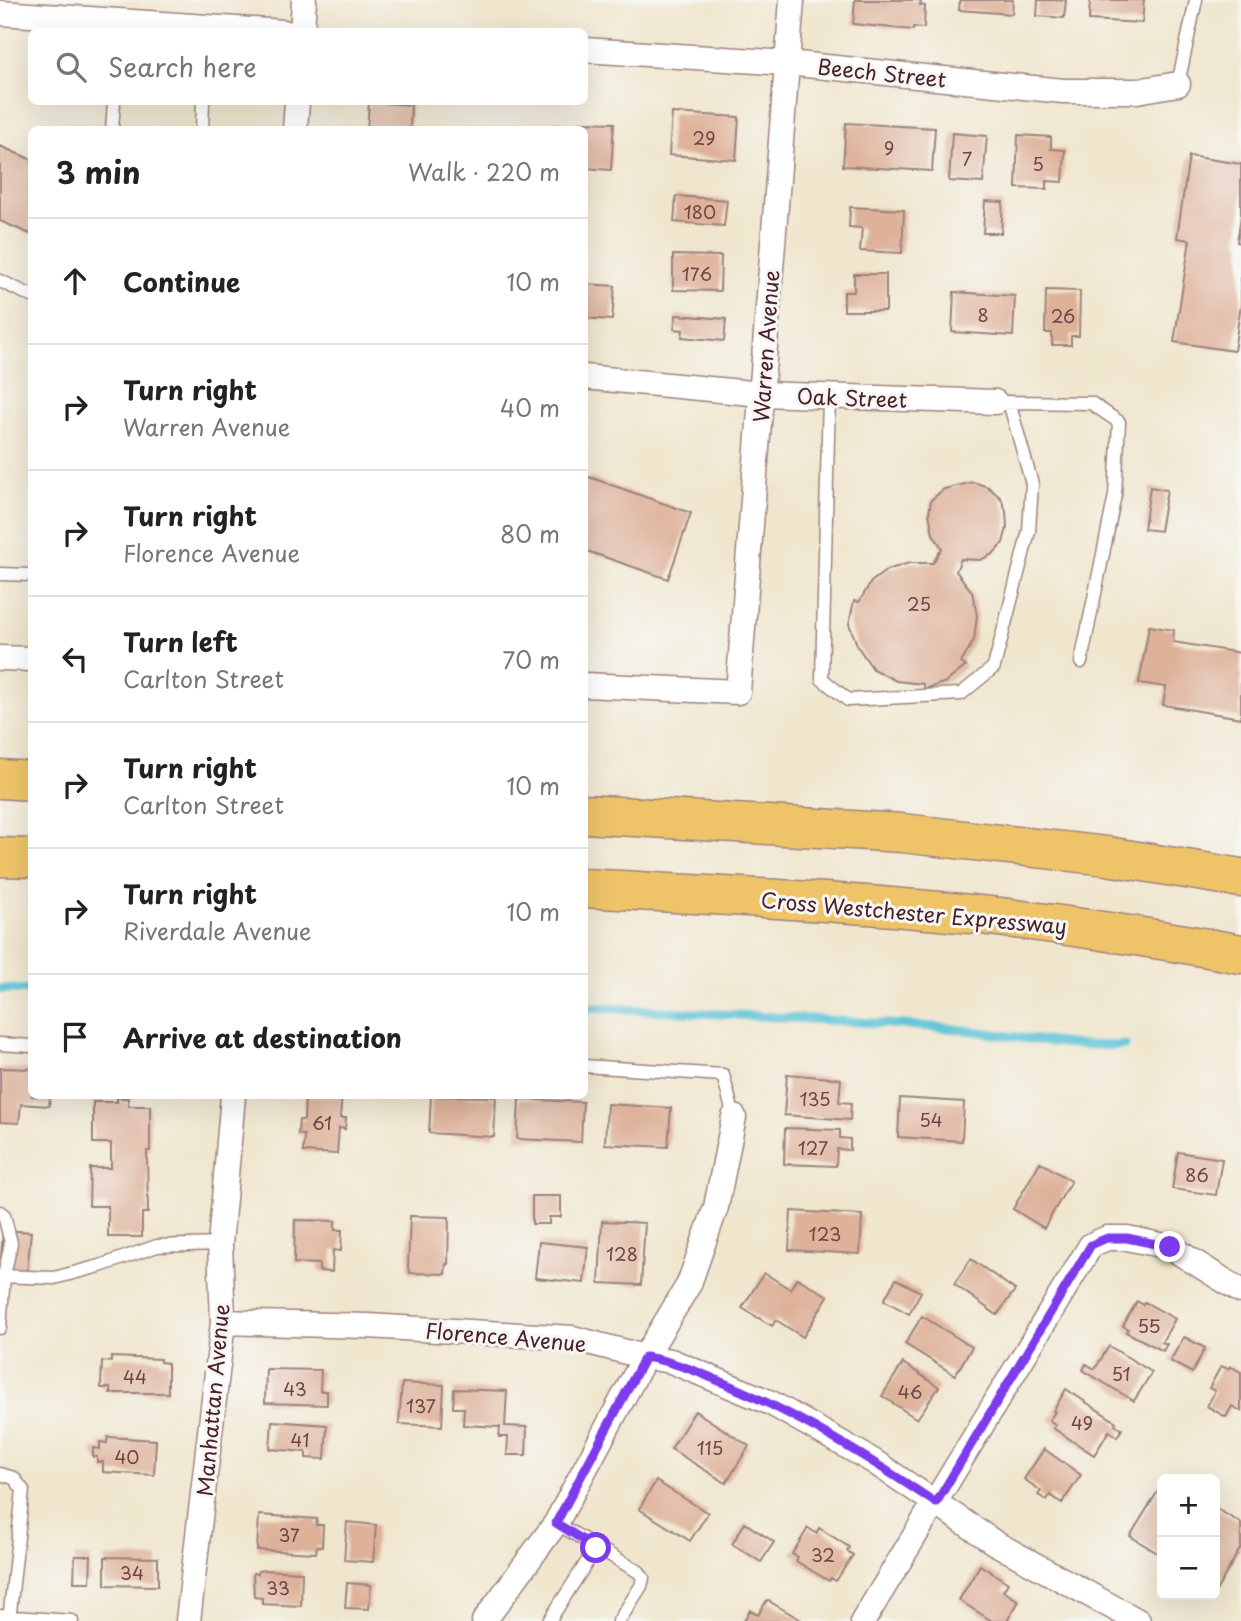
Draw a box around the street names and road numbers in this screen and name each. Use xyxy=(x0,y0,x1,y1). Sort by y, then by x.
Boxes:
street label: Beech Street xyxy=(816,49,948,95)
street label: Warren Avenue xyxy=(744,269,786,423)
street label: Oak Street xyxy=(796,379,908,415)
street label: Cross Westchester Expressway xyxy=(760,883,1068,941)
street label: Manhattan Avenue xyxy=(188,1302,236,1498)
street label: Florence Avenue xyxy=(424,1313,588,1359)

